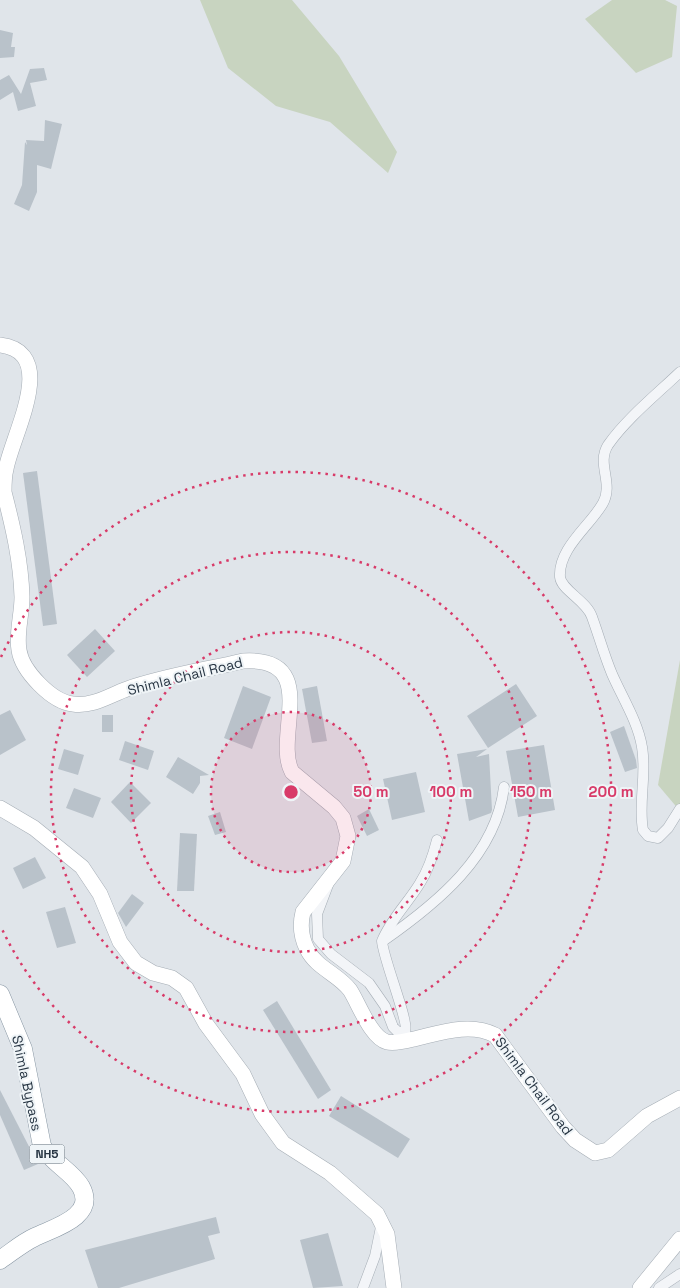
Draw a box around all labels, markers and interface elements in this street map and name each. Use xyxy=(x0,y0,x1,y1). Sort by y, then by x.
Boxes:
street label: Shimla Chail Road xyxy=(125,653,245,699)
text: 50 m xyxy=(353,782,389,801)
text: 100 m xyxy=(430,782,472,801)
text: 150 m xyxy=(510,782,552,801)
text: 200 m xyxy=(589,782,633,801)
centre of rings xyxy=(282,783,300,801)
street label: Shimla Chail Road xyxy=(491,1033,577,1139)
street label: Shimla Bypass xyxy=(8,1034,46,1132)
road number: NH5 xyxy=(30,1144,64,1164)

